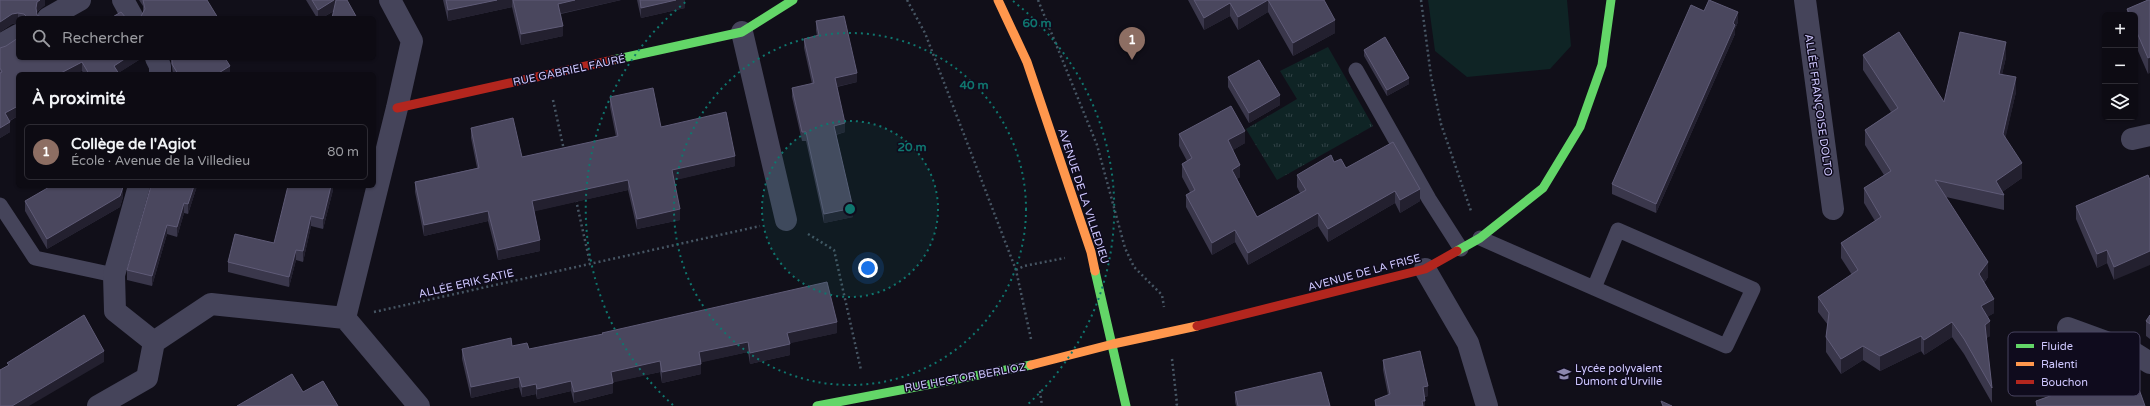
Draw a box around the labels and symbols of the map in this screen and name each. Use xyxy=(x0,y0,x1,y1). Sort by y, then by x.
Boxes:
text: 60 m xyxy=(1022,16,1052,30)
pin: 1 xyxy=(1119,27,1145,60)
street label: ALLÉE FRANÇOISE DOLTO xyxy=(1802,33,1836,177)
street label: RUE GABRIEL FAURÉ xyxy=(511,51,627,89)
text: 40 m xyxy=(959,78,989,92)
street label: AVENUE DE LA VILLEDIEU xyxy=(1055,127,1112,266)
text: 20 m xyxy=(897,140,927,154)
centre of rings xyxy=(843,202,857,216)
street label: AVENUE DE LA FRISE xyxy=(1306,251,1422,294)
your location xyxy=(858,258,878,278)
street label: ALLÉE ERIK SATIE xyxy=(417,265,515,301)
legend xyxy=(2008,332,2140,396)
text: Fluide xyxy=(2041,340,2073,353)
text: Ralenti xyxy=(2041,358,2078,371)
street label: RUE HECTOR BERLIOZ xyxy=(903,360,1027,395)
place label: Lycée polyvalent Dumont d'Urville xyxy=(1575,362,1662,388)
school or university icon: Lycée polyvalent Dumont d'Urville xyxy=(1556,366,1572,382)
text: Bouchon xyxy=(2041,376,2088,389)

